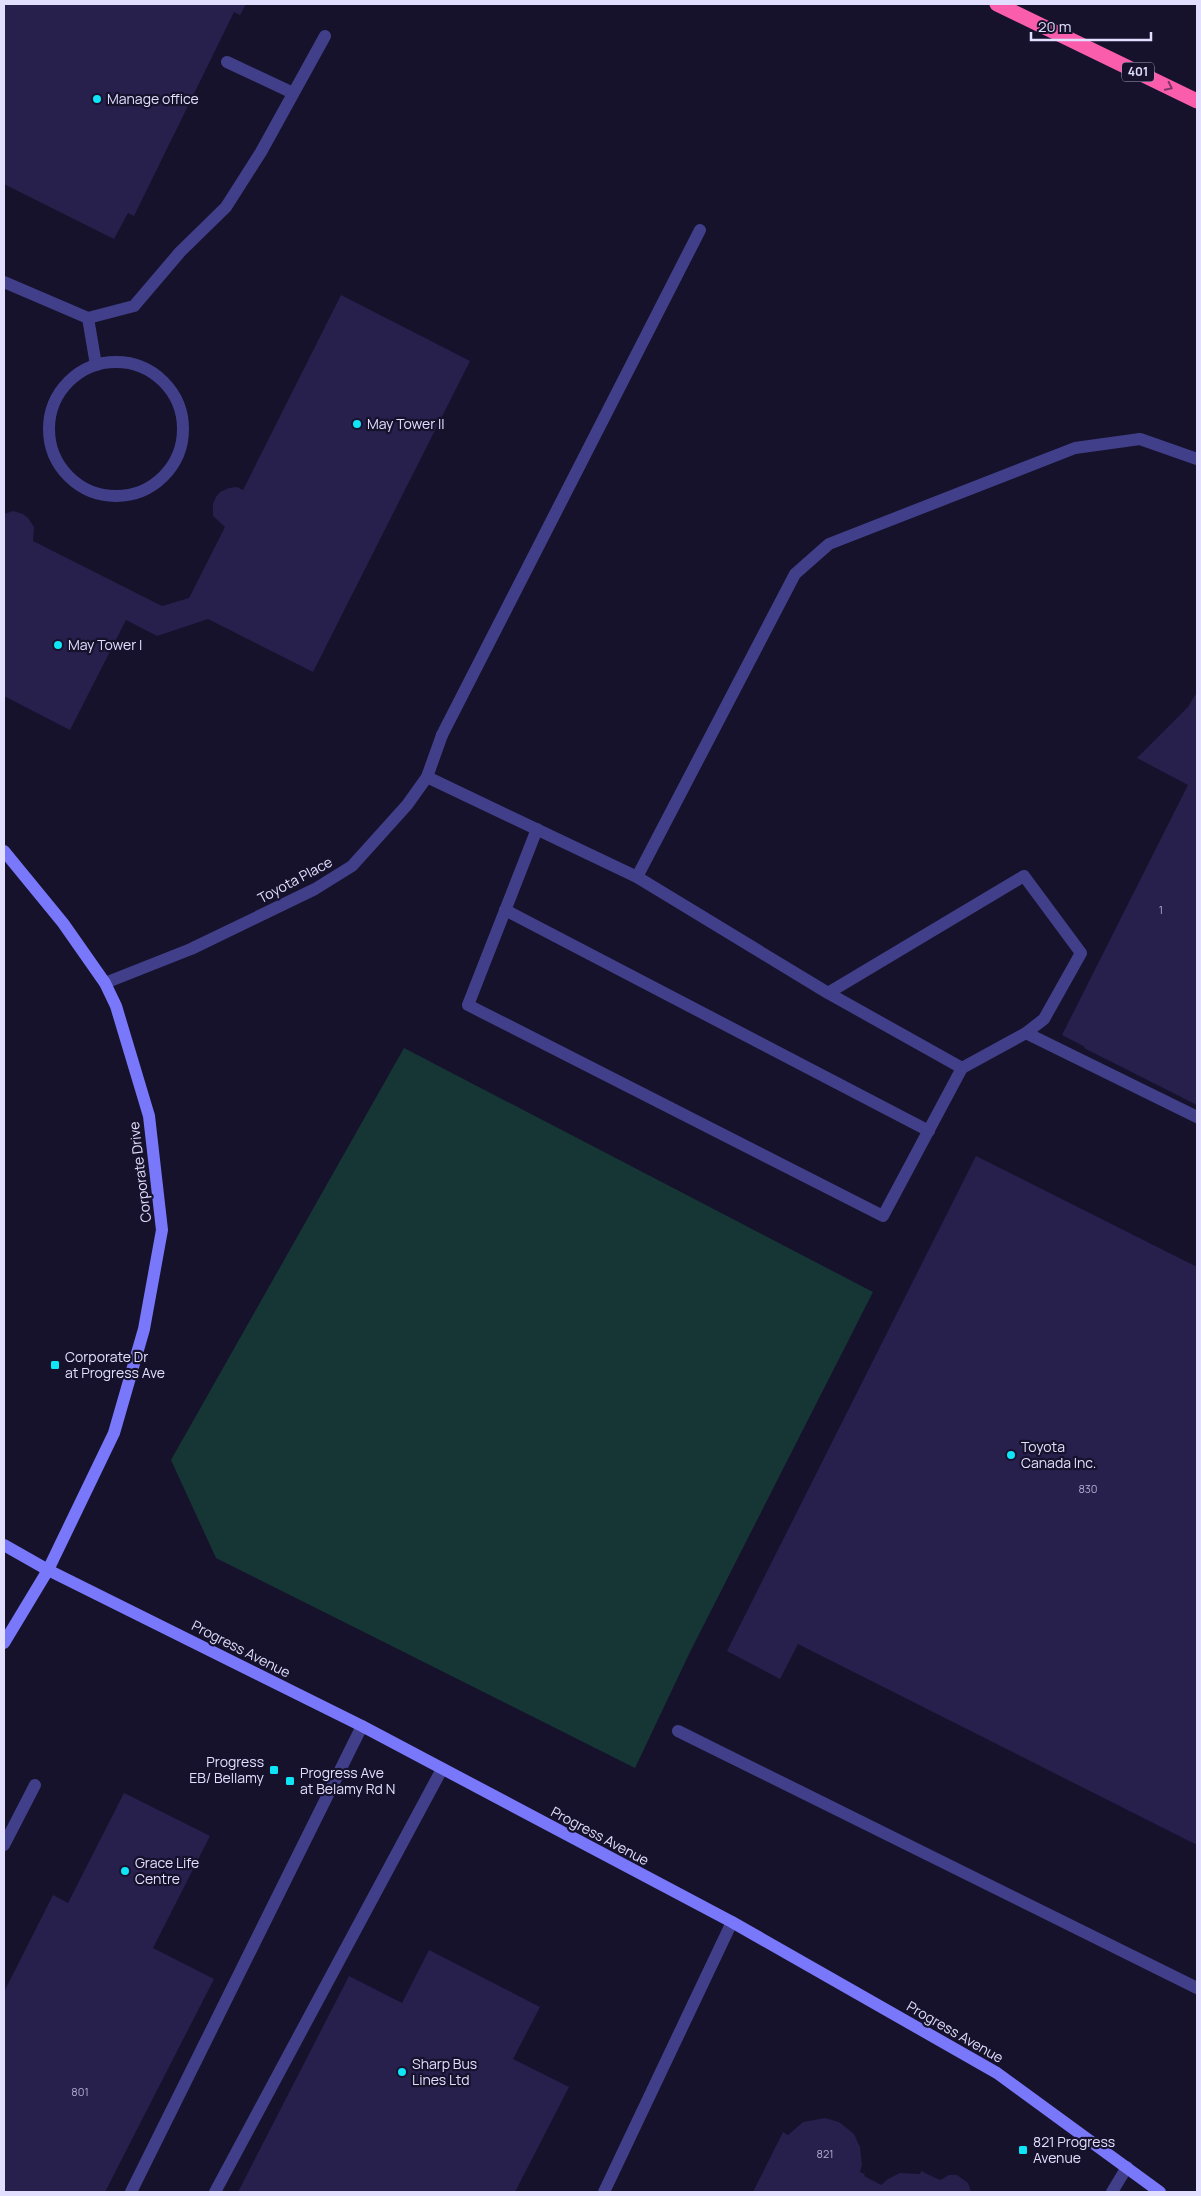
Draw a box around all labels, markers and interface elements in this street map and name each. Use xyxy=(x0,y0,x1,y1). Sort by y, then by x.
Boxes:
scale bar xyxy=(1031,10,1151,42)
text: 20 m xyxy=(1038,16,1071,37)
road number: 401 xyxy=(1122,62,1154,82)
one-way arrow xyxy=(1164,81,1173,91)
place label: Manage office xyxy=(107,89,199,108)
marker: Manage office xyxy=(91,93,103,105)
place label: May Tower II xyxy=(367,414,445,433)
marker: May Tower II xyxy=(351,418,363,430)
place label: May Tower I xyxy=(68,635,142,654)
marker: May Tower I xyxy=(52,639,64,651)
street label: Toyota Place xyxy=(254,852,335,907)
house number: 1 xyxy=(1159,902,1163,917)
street label: Corporate Drive xyxy=(124,1121,155,1224)
place label: Corporate Dr at Progress Ave xyxy=(65,1347,165,1382)
marker: Corporate Dr at Progress Ave xyxy=(49,1359,61,1371)
place label: Toyota Canada Inc. xyxy=(1021,1437,1096,1472)
marker: Toyota Canada Inc. xyxy=(1005,1449,1017,1461)
house number: 830 xyxy=(1078,1481,1098,1496)
street label: Progress Avenue xyxy=(189,1615,294,1682)
place label: Progress EB/ Bellamy xyxy=(189,1752,265,1787)
place label: Progress Ave at Belamy Rd N xyxy=(300,1763,395,1798)
marker: Progress EB/ Bellamy xyxy=(268,1764,280,1776)
marker: Progress Ave at Belamy Rd N xyxy=(284,1775,296,1787)
street label: Progress Avenue xyxy=(548,1802,653,1869)
place label: Grace Life Centre xyxy=(135,1853,199,1888)
marker: Grace Life Centre xyxy=(119,1865,131,1877)
street label: Progress Avenue xyxy=(904,1996,1007,2067)
place label: Sharp Bus Lines Ltd xyxy=(412,2054,477,2089)
marker: Sharp Bus Lines Ltd xyxy=(396,2066,408,2078)
house number: 801 xyxy=(71,2084,89,2099)
place label: 821 Progress Avenue xyxy=(1033,2132,1115,2167)
marker: 821 Progress Avenue xyxy=(1017,2144,1029,2156)
house number: 821 xyxy=(817,2146,833,2161)

